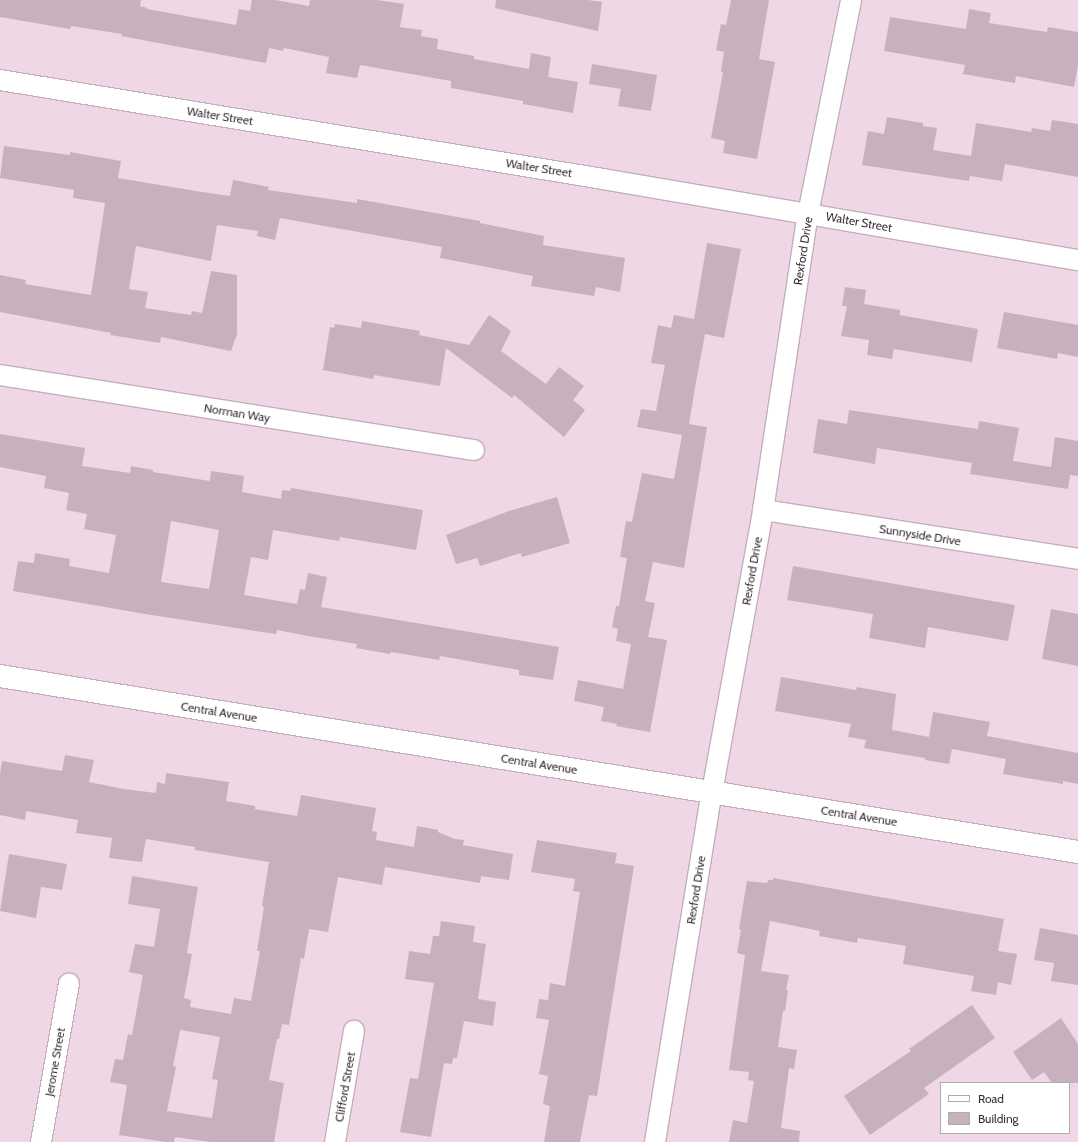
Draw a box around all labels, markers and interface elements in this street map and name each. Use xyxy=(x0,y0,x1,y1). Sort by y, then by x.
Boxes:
street label: Walter Street xyxy=(186,104,254,128)
street label: Walter Street xyxy=(505,156,573,180)
street label: Walter Street xyxy=(825,209,893,235)
street label: Rexford Drive xyxy=(790,216,816,286)
street label: Norman Way xyxy=(203,401,271,425)
street label: Sunnyside Drive xyxy=(878,521,962,549)
street label: Rexford Drive xyxy=(739,536,765,606)
street label: Central Avenue xyxy=(180,699,258,725)
street label: Central Avenue xyxy=(500,751,578,777)
street label: Central Avenue xyxy=(820,803,898,829)
street label: Rexford Drive xyxy=(683,855,709,925)
street label: Jerome Street xyxy=(42,1027,68,1097)
street label: Clifford Street xyxy=(332,1051,358,1123)
legend xyxy=(940,1082,1070,1134)
text: Road xyxy=(978,1091,1004,1106)
text: Building xyxy=(978,1111,1019,1126)

